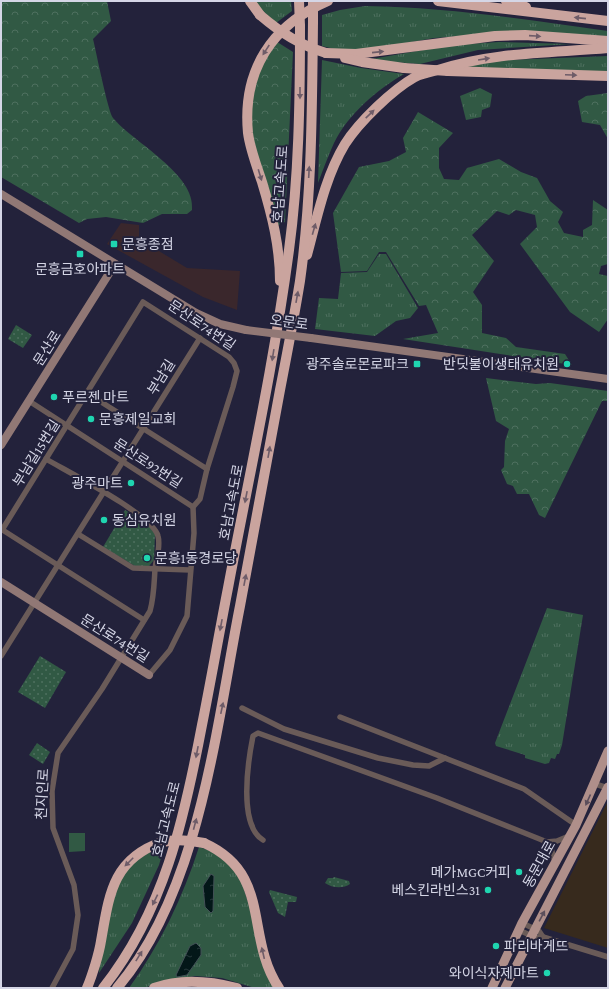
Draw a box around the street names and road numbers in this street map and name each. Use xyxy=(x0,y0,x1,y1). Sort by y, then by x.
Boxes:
street label: 호남고속도로 xyxy=(269,145,291,223)
street label: 문산로74번길 xyxy=(165,297,239,353)
street label: 오문로 xyxy=(269,311,309,333)
street label: 문산로 xyxy=(30,327,64,369)
street label: 부남길 xyxy=(144,356,178,398)
street label: 부남길15번길 xyxy=(9,417,63,489)
street label: 문산로92번길 xyxy=(111,435,185,491)
street label: 호남고속도로 xyxy=(216,462,246,541)
street label: 문산로74번길 xyxy=(78,611,152,665)
street label: 천지인로 xyxy=(33,768,51,820)
street label: 호남고속도로 xyxy=(149,779,183,858)
street label: 동문대로 xyxy=(520,837,559,890)

